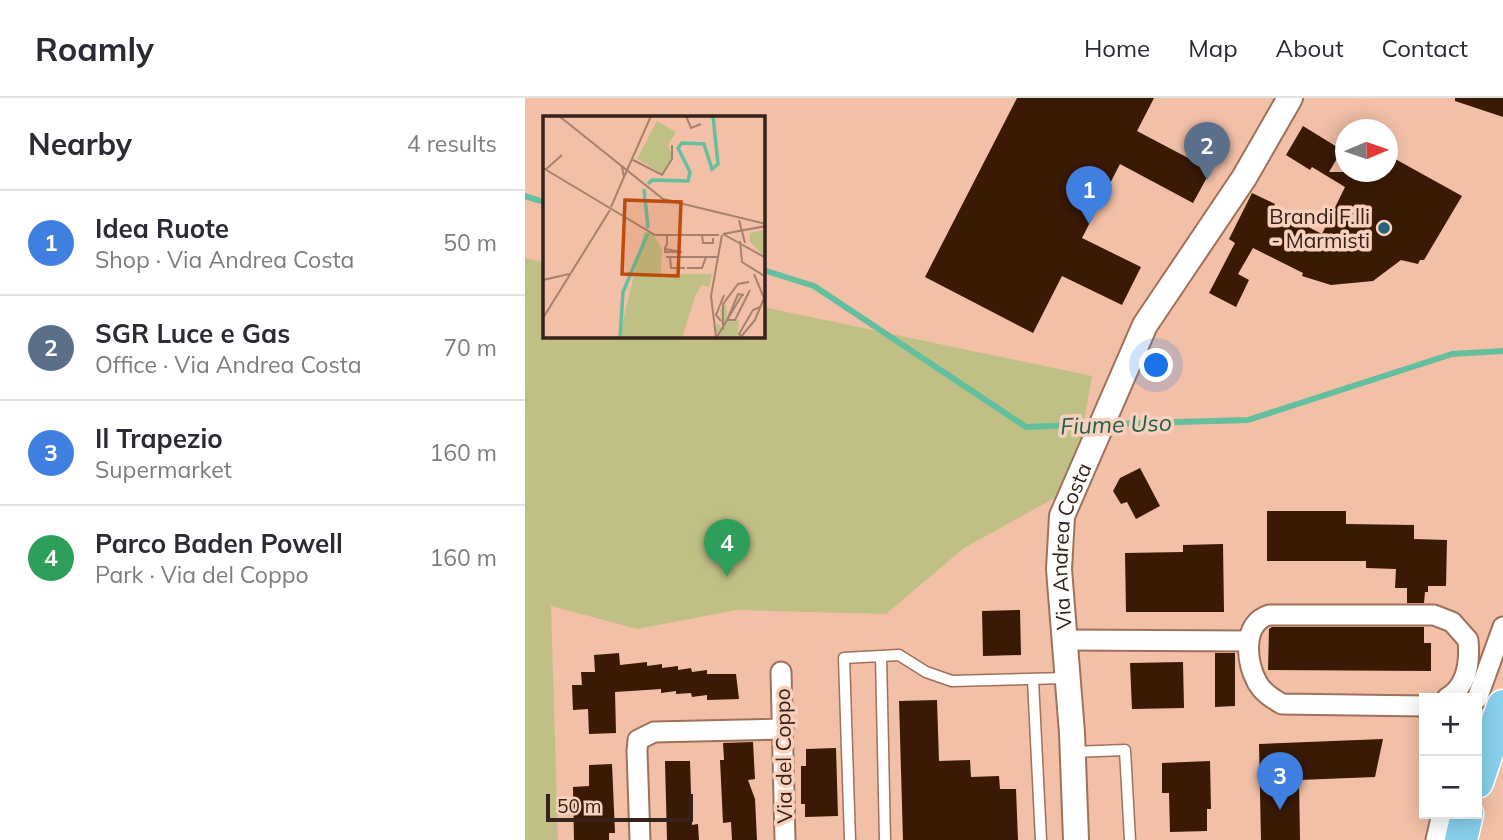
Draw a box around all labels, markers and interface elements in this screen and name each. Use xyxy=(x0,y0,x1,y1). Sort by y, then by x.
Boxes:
text: Roamly xyxy=(35,28,154,69)
text: Home xyxy=(1084,33,1150,63)
text: Map xyxy=(1188,33,1238,63)
text: About xyxy=(1276,33,1344,63)
text: Contact xyxy=(1382,33,1468,63)
inset map xyxy=(543,116,765,338)
north arrow xyxy=(1335,119,1398,182)
pin: 2 xyxy=(1184,122,1230,180)
text: Nearby xyxy=(28,125,132,163)
text: 4 results xyxy=(407,129,497,158)
pin: 1 xyxy=(1066,166,1112,224)
place label: Brandi F.lli - Marmisti xyxy=(1269,203,1370,253)
text: Idea Ruote xyxy=(95,212,229,245)
marker: Brandi F.lli - Marmisti xyxy=(1376,220,1392,236)
text: 1 xyxy=(44,228,58,257)
text: 50 m xyxy=(443,228,497,257)
text: Shop · Via Andrea Costa xyxy=(95,245,354,274)
text: SGR Luce e Gas xyxy=(95,317,290,350)
text: 2 xyxy=(44,333,58,362)
text: 70 m xyxy=(443,333,497,362)
your location xyxy=(1139,348,1173,382)
text: Office · Via Andrea Costa xyxy=(95,350,362,379)
water label: Fiume Uso xyxy=(1060,408,1172,440)
text: Il Trapezio xyxy=(95,422,223,455)
text: 3 xyxy=(44,438,58,467)
text: 160 m xyxy=(429,438,497,467)
text: Supermarket xyxy=(95,455,232,484)
street label: Via Andrea Costa xyxy=(1046,459,1097,631)
pin: 4 xyxy=(704,519,750,577)
text: Parco Baden Powell xyxy=(95,527,343,560)
text: 4 xyxy=(44,543,58,572)
text: 160 m xyxy=(429,543,497,572)
text: Park · Via del Coppo xyxy=(95,560,309,589)
street label: Via del Coppo xyxy=(769,688,797,824)
map controls xyxy=(1419,693,1482,819)
button: + xyxy=(1419,693,1482,756)
pin: 3 xyxy=(1257,752,1303,810)
button: − xyxy=(1419,756,1482,819)
scale bar xyxy=(546,791,693,823)
text: 50 m xyxy=(557,794,601,818)

